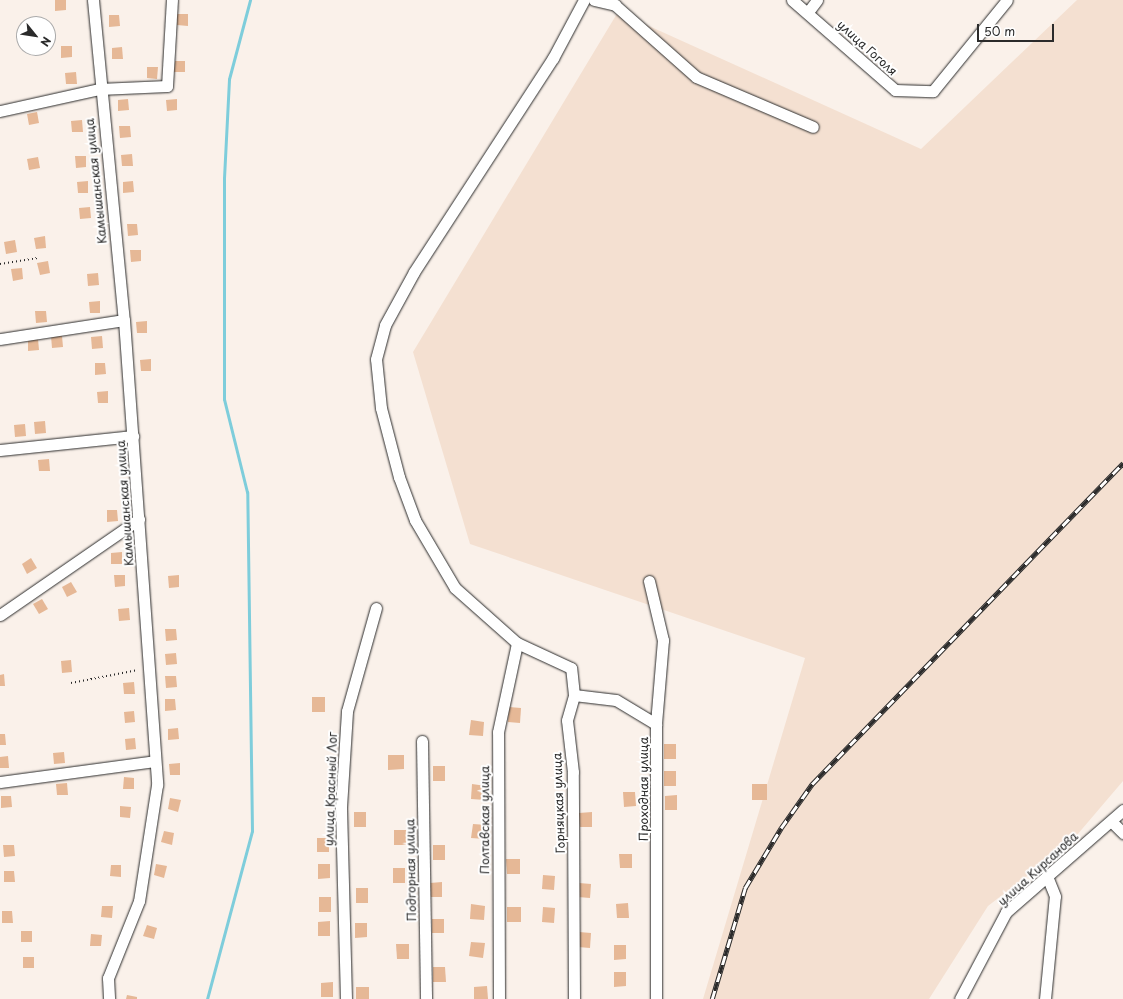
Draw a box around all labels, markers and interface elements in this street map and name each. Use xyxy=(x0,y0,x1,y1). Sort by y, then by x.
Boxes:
north arrow xyxy=(16,16,56,56)
scale bar xyxy=(979,16,1056,42)
street label: улица Гоголя xyxy=(834,17,900,79)
text: 50 m xyxy=(984,22,1015,40)
text: N xyxy=(36,34,56,50)
street label: Камышанская улица xyxy=(82,117,110,245)
street label: Камышанская улица xyxy=(113,439,137,567)
street label: улица Красный Лог xyxy=(322,731,340,847)
street label: Проходная улица xyxy=(637,736,651,842)
street label: Горняцкая улица xyxy=(550,752,568,854)
street label: Полтавская улица xyxy=(478,765,492,875)
street label: Подгорная улица xyxy=(403,818,419,922)
street label: улица Кирсанова xyxy=(995,829,1081,909)

